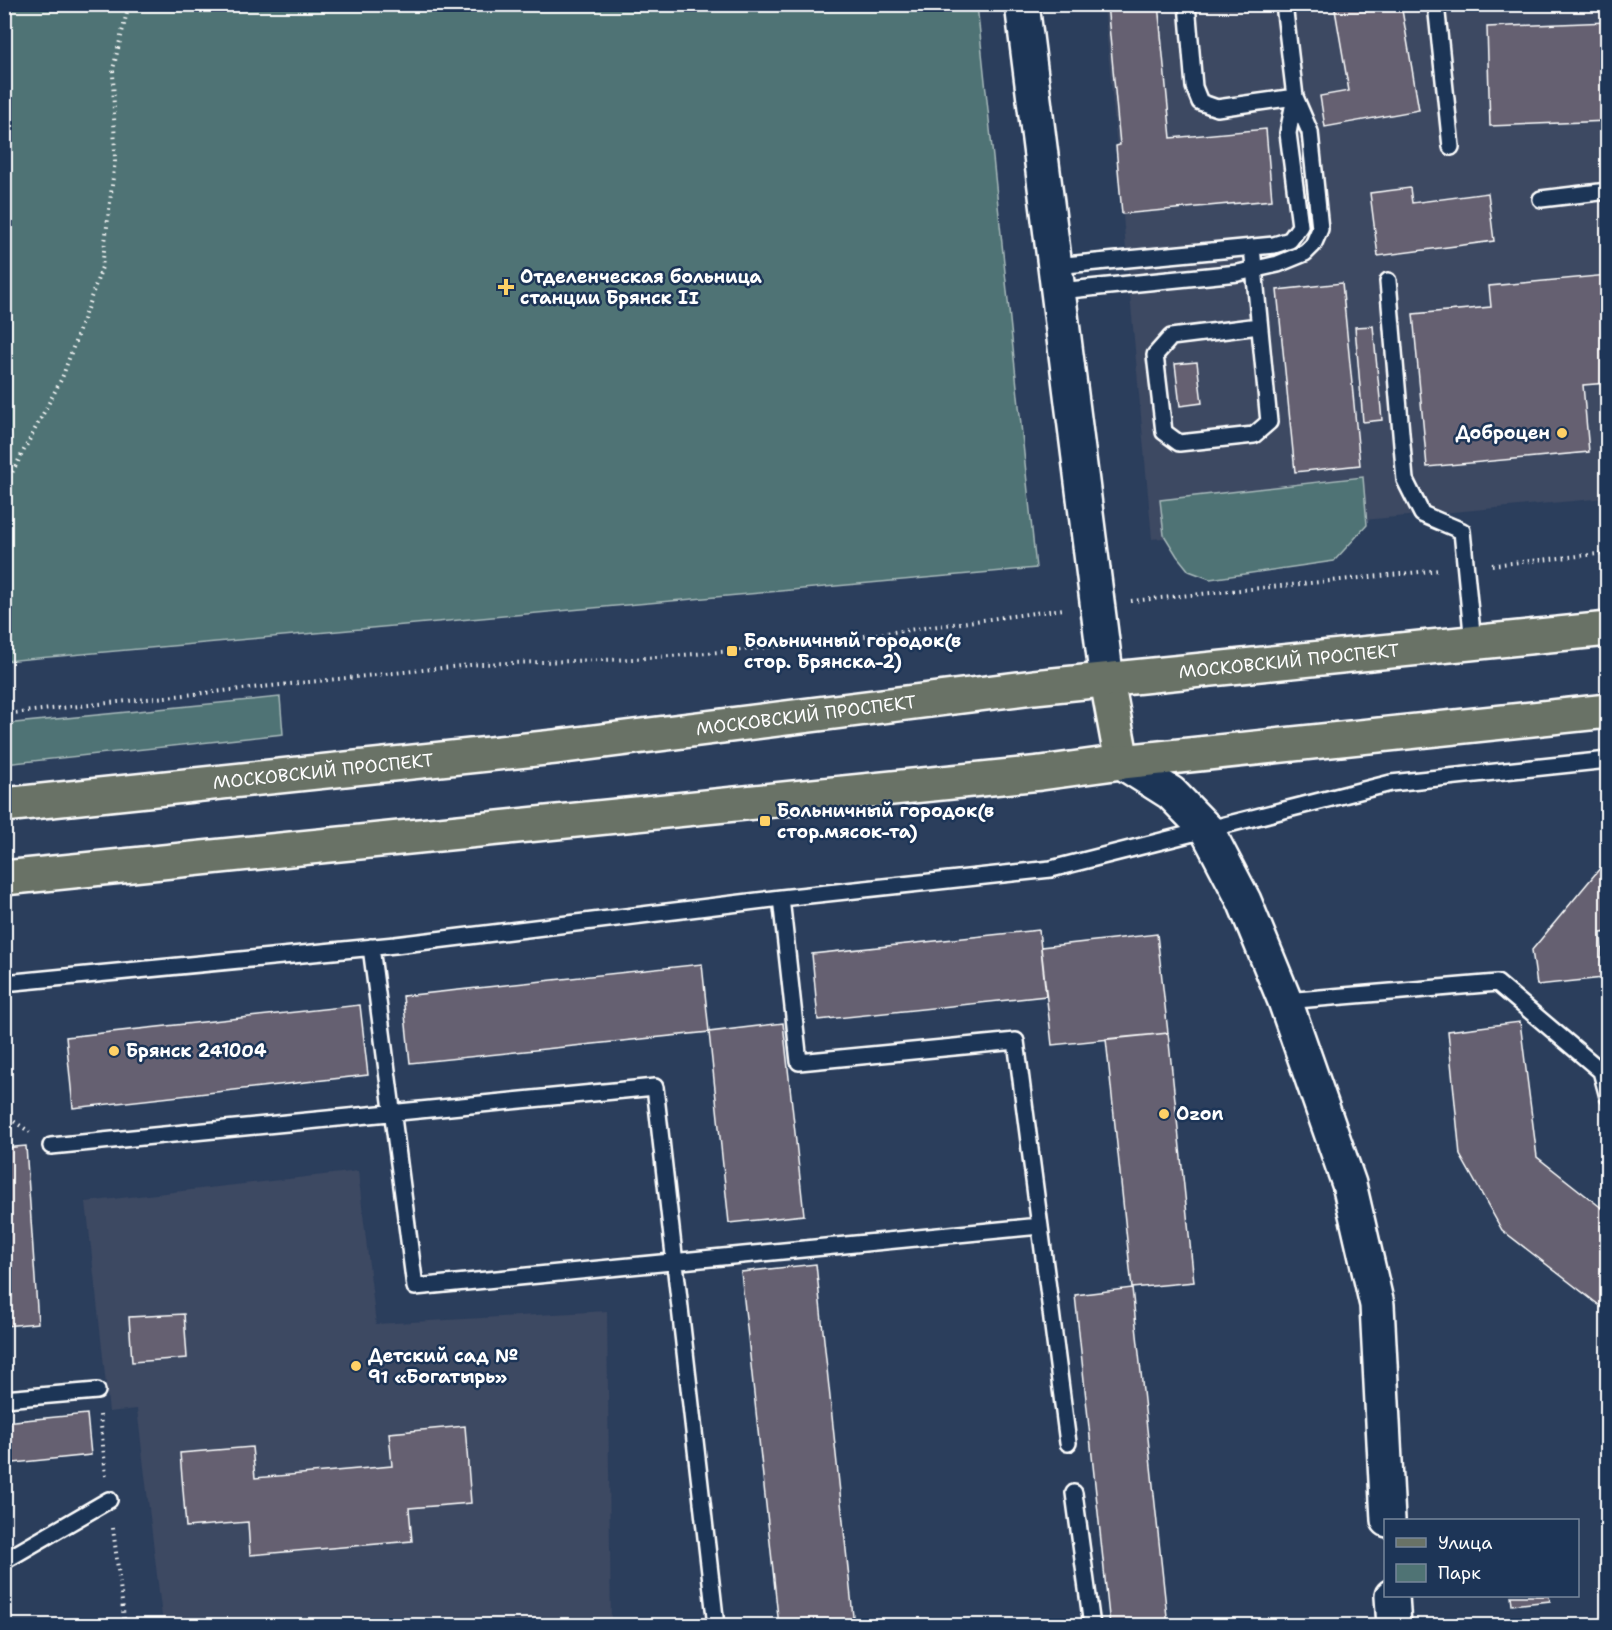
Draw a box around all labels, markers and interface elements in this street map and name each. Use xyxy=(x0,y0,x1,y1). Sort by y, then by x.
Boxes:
place label: Отделенческая больница станции Брянск II xyxy=(520,265,763,310)
marker: Отделенческая больница станции Брянск II xyxy=(497,278,515,296)
place label: Доброцен xyxy=(1455,421,1550,445)
marker: Доброцен xyxy=(1555,426,1569,440)
place label: Больничный городок(в стор. Брянска-2) xyxy=(744,629,961,674)
street label: МОСКОВСКИЙ ПРОСПЕКТ xyxy=(1177,638,1400,684)
marker: Больничный городок(в стор. Брянска-2) xyxy=(725,644,739,658)
street label: МОСКОВСКИЙ ПРОСПЕКТ xyxy=(694,690,918,741)
street label: МОСКОВСКИЙ ПРОСПЕКТ xyxy=(212,748,435,795)
place label: Больничный городок(в стор.мясок-та) xyxy=(777,799,994,844)
marker: Больничный городок(в стор.мясок-та) xyxy=(758,814,772,828)
place label: Брянск 241004 xyxy=(126,1039,267,1063)
marker: Брянск 241004 xyxy=(107,1044,121,1058)
place label: Ozon xyxy=(1176,1102,1223,1126)
marker: Ozon xyxy=(1157,1107,1171,1121)
place label: Детский сад № 91 «Богатырь» xyxy=(368,1344,518,1389)
marker: Детский сад № 91 «Богатырь» xyxy=(349,1359,363,1373)
legend xyxy=(1384,1519,1579,1597)
text: Улица xyxy=(1438,1531,1492,1555)
text: Парк xyxy=(1438,1561,1481,1585)

